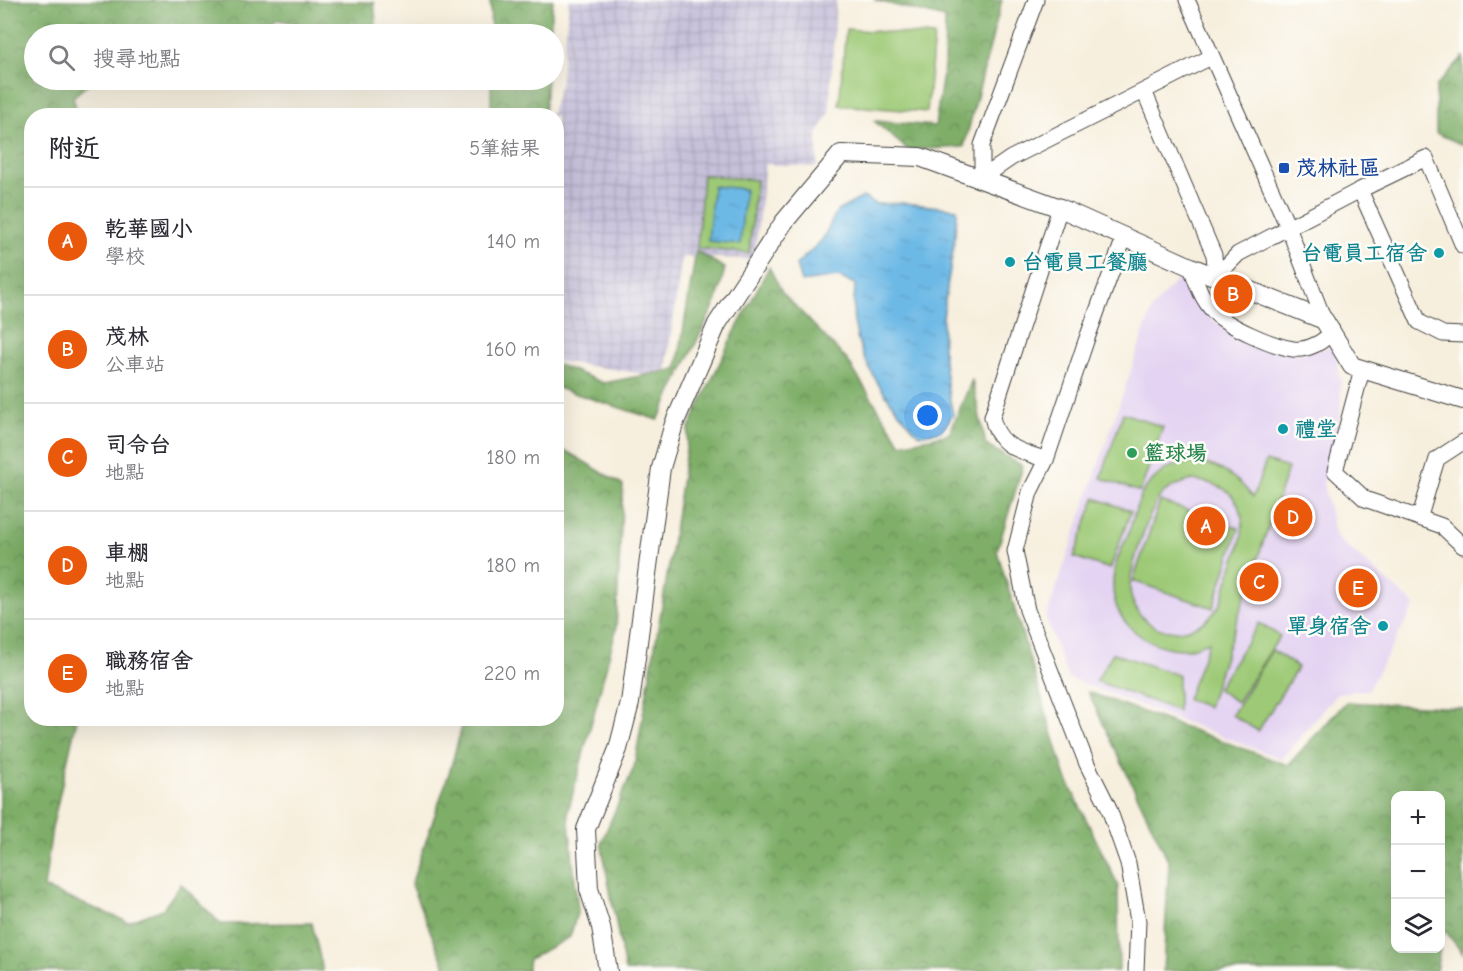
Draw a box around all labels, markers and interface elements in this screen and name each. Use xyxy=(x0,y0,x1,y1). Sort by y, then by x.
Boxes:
search box xyxy=(24,24,564,90)
icon: search xyxy=(45,41,78,74)
text: 搜尋地點 xyxy=(93,46,181,72)
text: 附近 xyxy=(48,134,100,164)
text: 5筆結果 xyxy=(469,137,540,160)
place label: 茂林社區 xyxy=(1296,156,1380,180)
marker: 茂林社區 xyxy=(1277,161,1291,175)
text: 乾華國小 xyxy=(105,216,193,242)
text: A xyxy=(62,230,73,253)
text: 140 m xyxy=(487,230,540,253)
place label: 台電員工宿舍 xyxy=(1301,241,1427,265)
text: 學校 xyxy=(105,245,145,268)
marker: 台電員工宿舍 xyxy=(1432,246,1446,260)
place label: 台電員工餐廳 xyxy=(1022,250,1148,274)
marker: 台電員工餐廳 xyxy=(1003,255,1017,269)
pin: B xyxy=(1214,272,1252,316)
text: 茂林 xyxy=(105,324,149,350)
text: B xyxy=(61,338,74,361)
text: 160 m xyxy=(486,338,540,361)
text: 公車站 xyxy=(105,353,165,376)
your location xyxy=(913,401,942,430)
place label: 禮堂 xyxy=(1295,417,1337,441)
marker: 禮堂 xyxy=(1276,422,1290,436)
text: 司令台 xyxy=(105,432,171,458)
place label: 籃球場 xyxy=(1144,441,1207,465)
text: C xyxy=(61,446,74,469)
text: 180 m xyxy=(486,446,540,469)
marker: 籃球場 xyxy=(1125,446,1139,460)
text: 地點 xyxy=(105,461,145,484)
pin: D xyxy=(1274,494,1312,540)
pin: A xyxy=(1186,504,1226,548)
text: 車棚 xyxy=(105,540,149,566)
text: D xyxy=(61,554,74,577)
text: 180 m xyxy=(486,554,540,577)
pin: C xyxy=(1240,560,1278,604)
pin: E xyxy=(1338,566,1378,610)
text: 地點 xyxy=(105,569,145,592)
place label: 單身宿舍 xyxy=(1287,614,1371,638)
marker: 單身宿舍 xyxy=(1376,619,1390,633)
text: 職務宿舍 xyxy=(105,648,193,674)
text: E xyxy=(62,662,73,685)
text: 220 m xyxy=(484,662,540,685)
text: 地點 xyxy=(105,677,145,700)
map controls xyxy=(1391,791,1445,953)
button: + xyxy=(1391,791,1445,845)
button: − xyxy=(1391,845,1445,899)
button: layers xyxy=(1391,899,1445,953)

